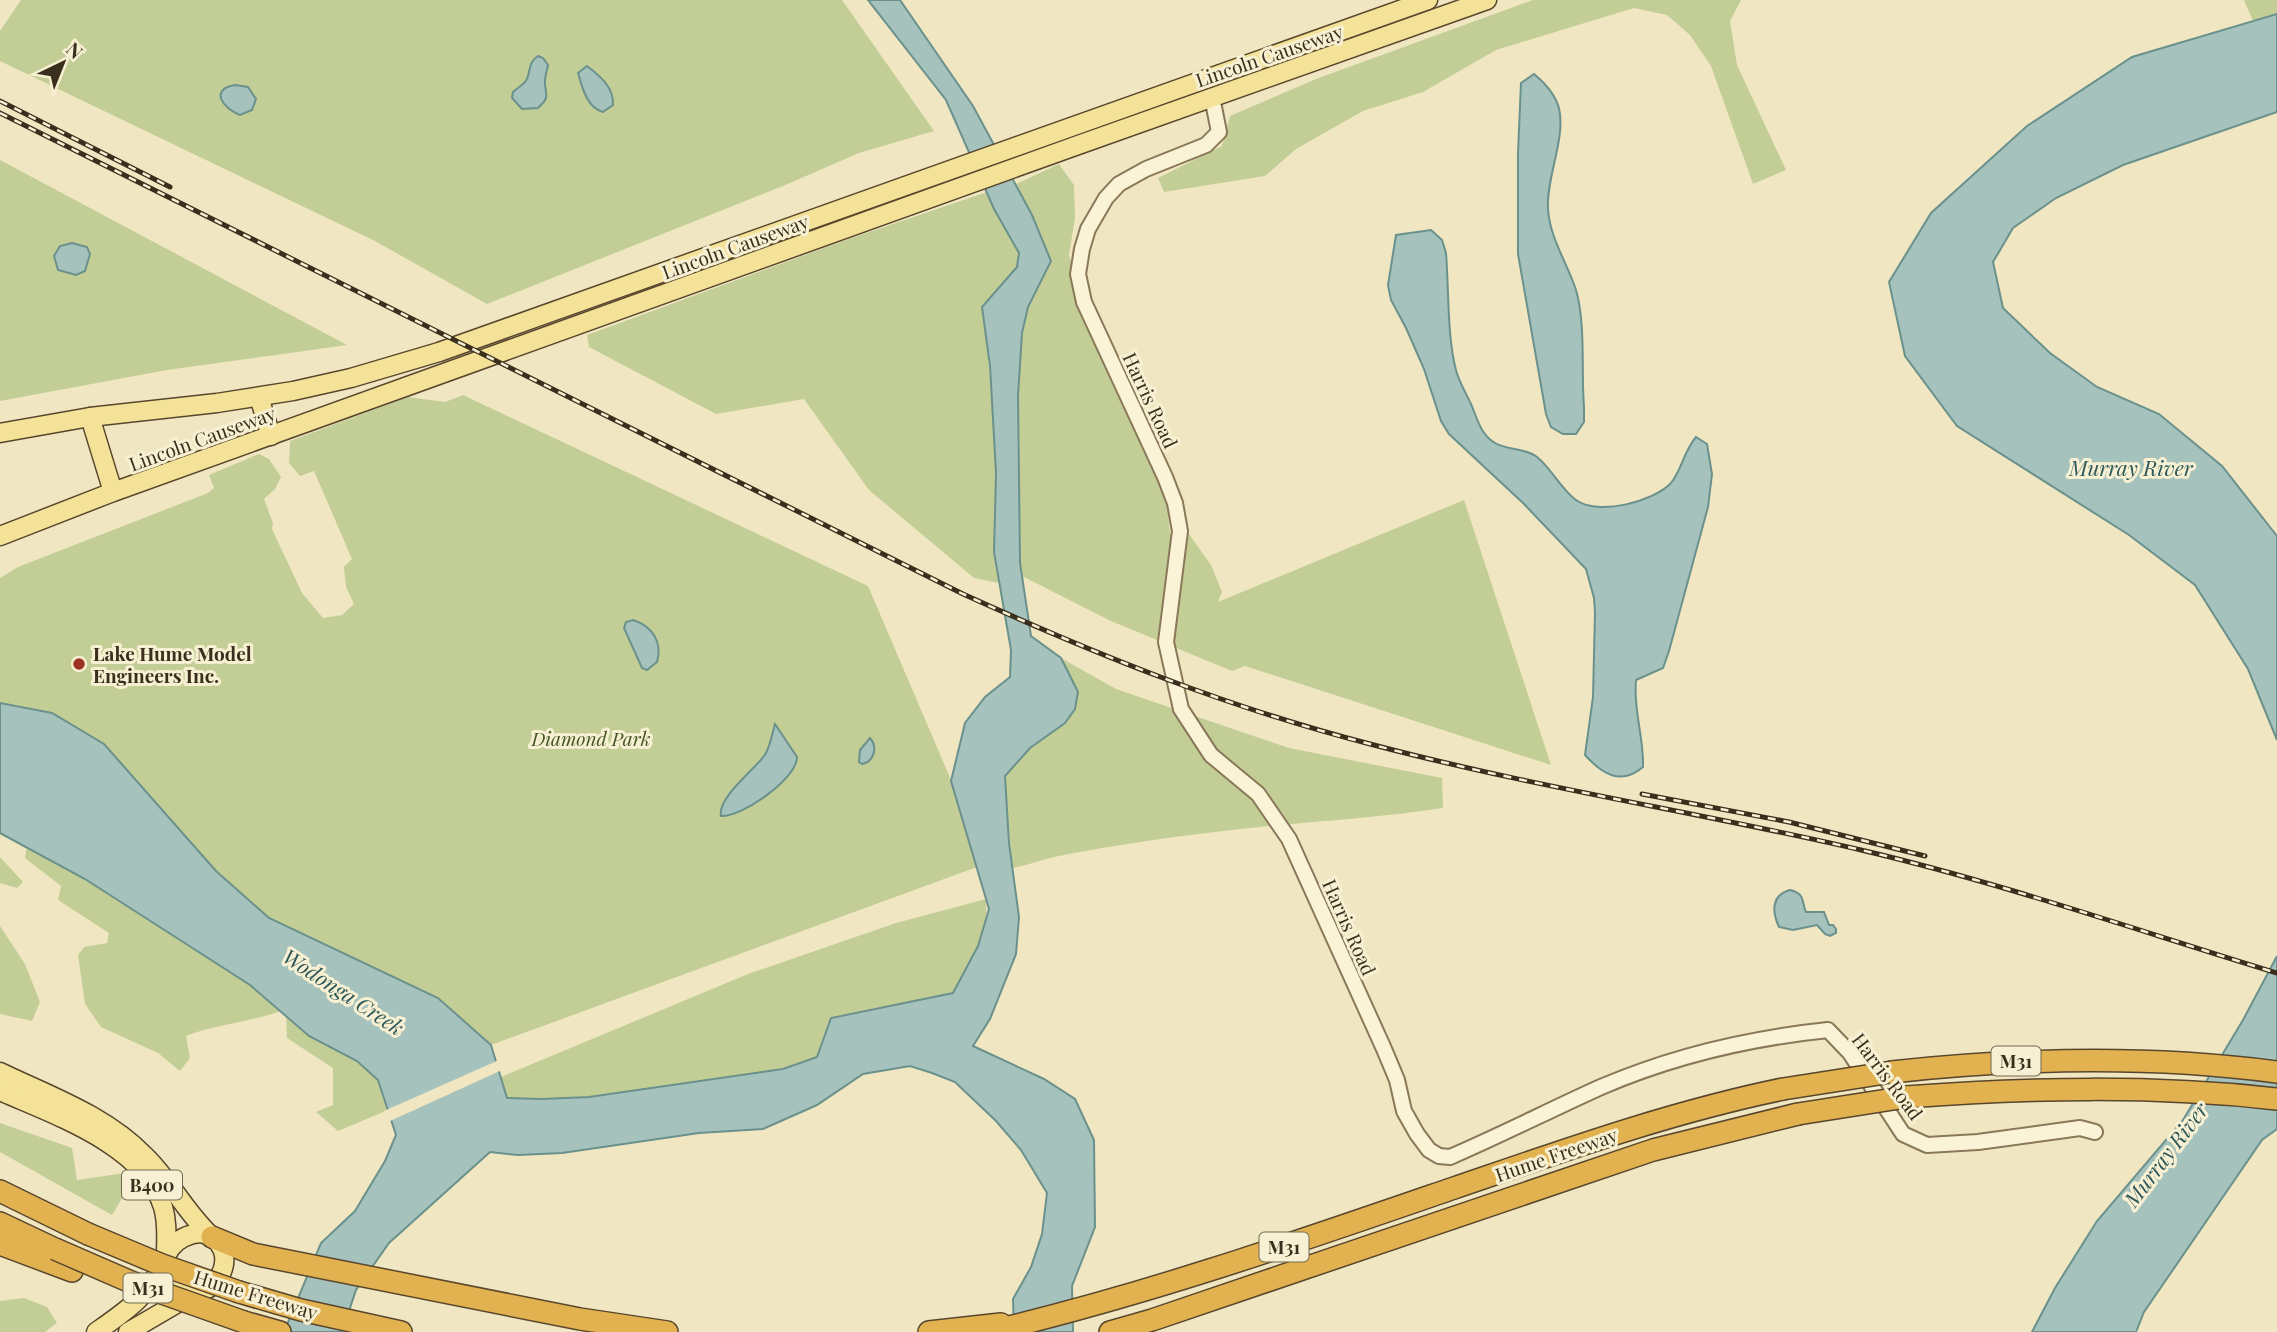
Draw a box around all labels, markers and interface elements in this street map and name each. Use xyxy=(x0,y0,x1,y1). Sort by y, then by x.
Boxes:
street label: Lincoln Causeway xyxy=(1192,17,1346,92)
north arrow xyxy=(28,28,98,98)
text: N xyxy=(61,36,89,64)
street label: Lincoln Causeway xyxy=(658,207,812,285)
street label: Harris Road xyxy=(1118,348,1184,452)
street label: Lincoln Causeway xyxy=(125,399,279,477)
water label: Murray River xyxy=(2068,453,2194,481)
place label: Lake Hume Model Engineers Inc. xyxy=(93,640,252,688)
marker: Lake Hume Model Engineers Inc. xyxy=(71,656,87,672)
park label: Diamond Park xyxy=(530,725,651,751)
street label: Harris Road xyxy=(1317,875,1383,979)
water label: Wodonga Creek xyxy=(278,941,410,1041)
street label: Harris Road xyxy=(1847,1027,1929,1125)
road number: M31 xyxy=(1992,1046,2040,1076)
water label: Murray River xyxy=(2116,1096,2214,1212)
street label: Hume Freeway xyxy=(1491,1121,1621,1187)
road number: B400 xyxy=(122,1170,182,1200)
road number: M31 xyxy=(1260,1232,1308,1262)
street label: Hume Freeway xyxy=(191,1263,321,1325)
road number: M31 xyxy=(124,1274,172,1302)

